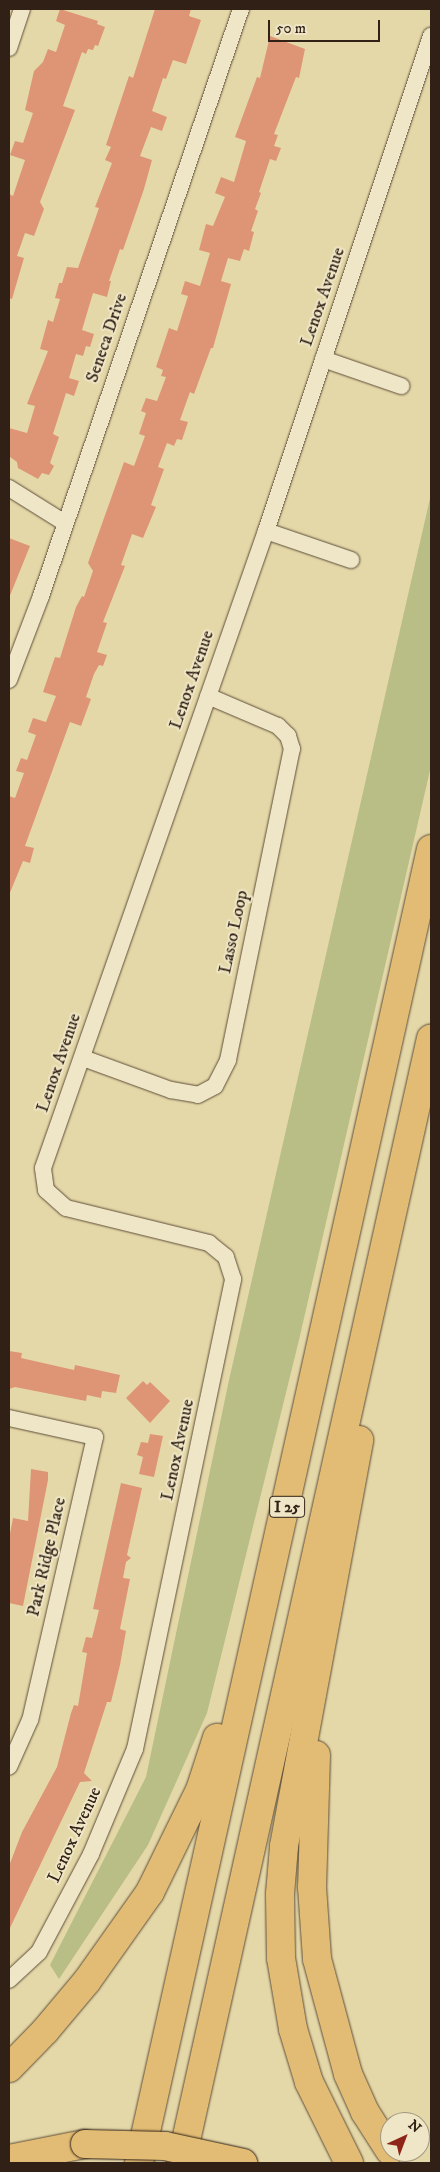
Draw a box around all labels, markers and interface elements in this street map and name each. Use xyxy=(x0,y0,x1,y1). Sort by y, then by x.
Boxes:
scale bar xyxy=(270,10,382,42)
text: 50 m xyxy=(276,19,306,38)
street label: Lenox Avenue xyxy=(296,245,350,349)
street label: Seneca Drive xyxy=(82,291,132,385)
street label: Lenox Avenue xyxy=(165,628,219,732)
street label: Lasso Loop xyxy=(215,888,253,976)
street label: Lenox Avenue xyxy=(32,1011,86,1115)
street label: Lenox Avenue xyxy=(157,1397,199,1503)
road number: I 25 xyxy=(268,1494,306,1520)
street label: Park Ridge Place xyxy=(23,1495,71,1619)
street label: Lenox Avenue xyxy=(43,1784,107,1886)
north arrow xyxy=(380,2112,430,2162)
text: N xyxy=(404,2116,425,2137)

